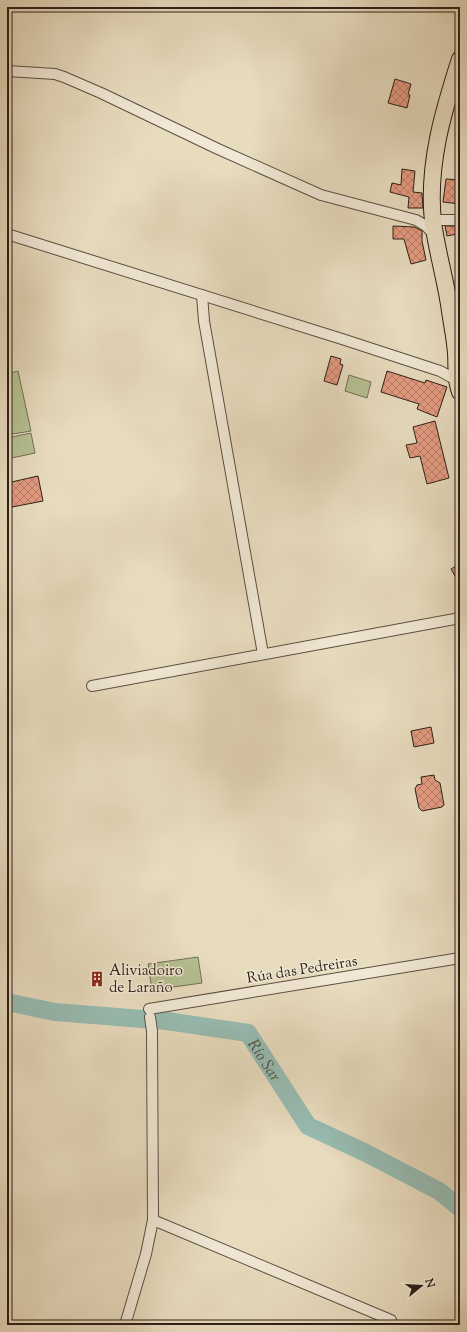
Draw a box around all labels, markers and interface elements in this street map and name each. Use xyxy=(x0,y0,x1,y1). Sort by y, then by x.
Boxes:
street label: Rúa das Pedreiras xyxy=(245,951,359,990)
place label: Aliviadoiro de Laraño xyxy=(109,961,183,999)
building icon: Aliviadoiro de Laraño xyxy=(88,970,106,988)
water label: Río Sar xyxy=(241,1035,285,1087)
north arrow xyxy=(401,1266,441,1306)
text: N xyxy=(420,1276,439,1290)

